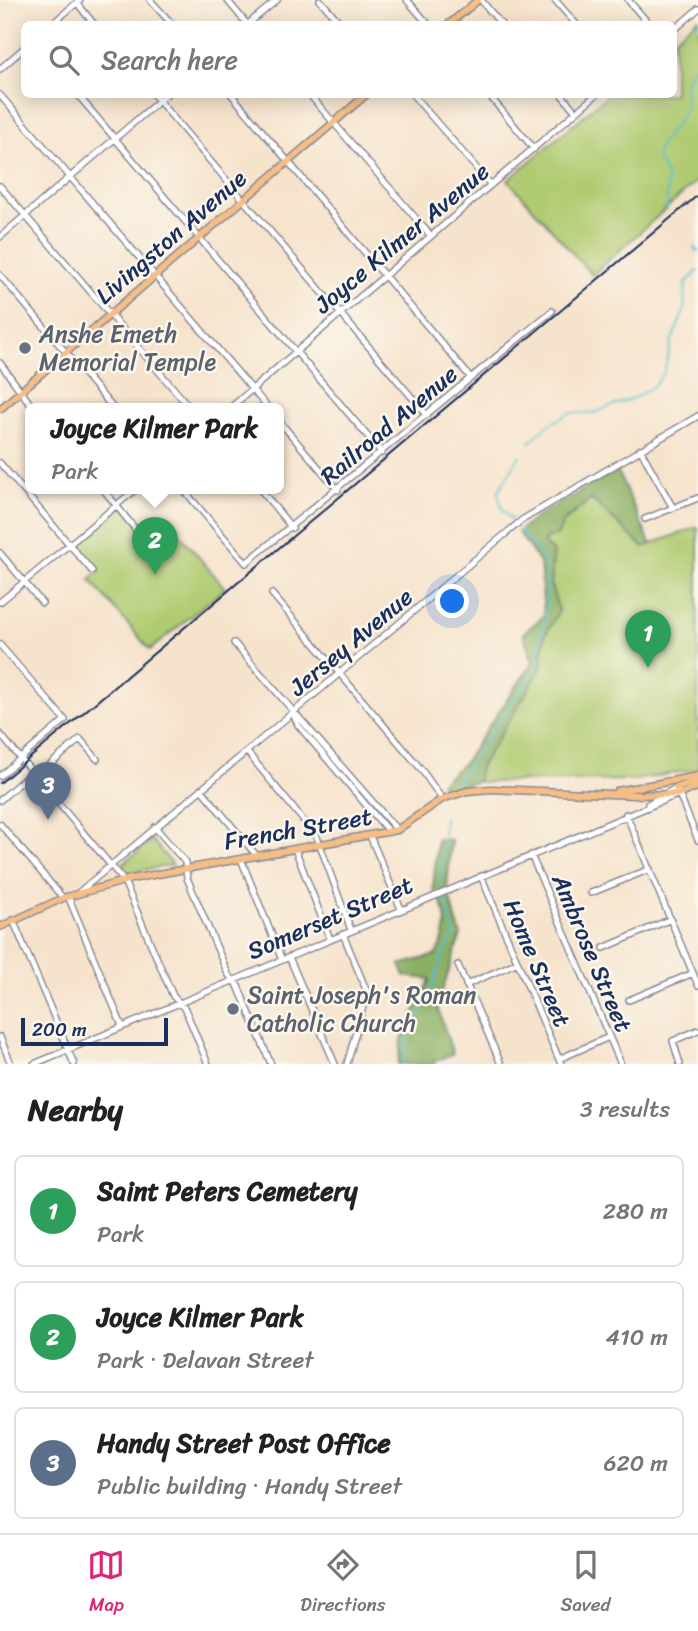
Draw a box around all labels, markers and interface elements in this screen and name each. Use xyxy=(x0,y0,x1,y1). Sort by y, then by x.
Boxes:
search box xyxy=(21,21,677,98)
text: Search here xyxy=(101,37,238,83)
icon: search xyxy=(45,41,83,79)
street label: Joyce Kilmer Avenue xyxy=(304,152,499,325)
street label: Livingston Avenue xyxy=(86,159,257,315)
place label: Anshe Emeth Memorial Temple xyxy=(38,313,217,383)
marker: Anshe Emeth Memorial Temple xyxy=(17,340,33,356)
street label: Railroad Avenue xyxy=(310,354,468,496)
popup xyxy=(25,403,284,494)
text: Joyce Kilmer Park xyxy=(51,405,258,451)
text: Park xyxy=(51,451,98,492)
pin: 2 xyxy=(132,517,178,575)
street label: Jersey Avenue xyxy=(279,577,423,708)
your location xyxy=(435,584,469,618)
pin: 1 xyxy=(625,610,671,668)
pin: 3 xyxy=(25,762,71,820)
street label: French Street xyxy=(221,795,375,863)
street label: Somerset Street xyxy=(241,864,419,972)
street label: Ambrose Street xyxy=(539,866,644,1039)
street label: Home Street xyxy=(491,892,583,1034)
place label: Saint Joseph's Roman Catholic Church xyxy=(247,974,476,1044)
marker: Saint Joseph's Roman Catholic Church xyxy=(225,1001,241,1017)
text: 200 m xyxy=(32,1013,87,1046)
scale bar xyxy=(21,1015,168,1047)
text: Nearby xyxy=(28,1083,123,1137)
text: 3 results xyxy=(580,1089,670,1130)
text: Saint Peters Cemetery xyxy=(97,1168,358,1214)
text: 1 xyxy=(48,1191,58,1232)
text: 280 m xyxy=(603,1191,668,1232)
text: Park xyxy=(97,1214,144,1255)
text: Joyce Kilmer Park xyxy=(97,1294,303,1340)
text: 2 xyxy=(46,1317,60,1358)
text: 410 m xyxy=(606,1317,668,1358)
text: Park · Delavan Street xyxy=(97,1340,314,1381)
text: Handy Street Post Office xyxy=(97,1420,391,1466)
text: 3 xyxy=(47,1443,59,1484)
text: 620 m xyxy=(603,1443,668,1484)
text: Public building · Handy Street xyxy=(97,1466,402,1507)
tab: Map xyxy=(87,1546,125,1621)
tab: Directions xyxy=(300,1546,386,1621)
tab: Saved xyxy=(560,1546,611,1621)

